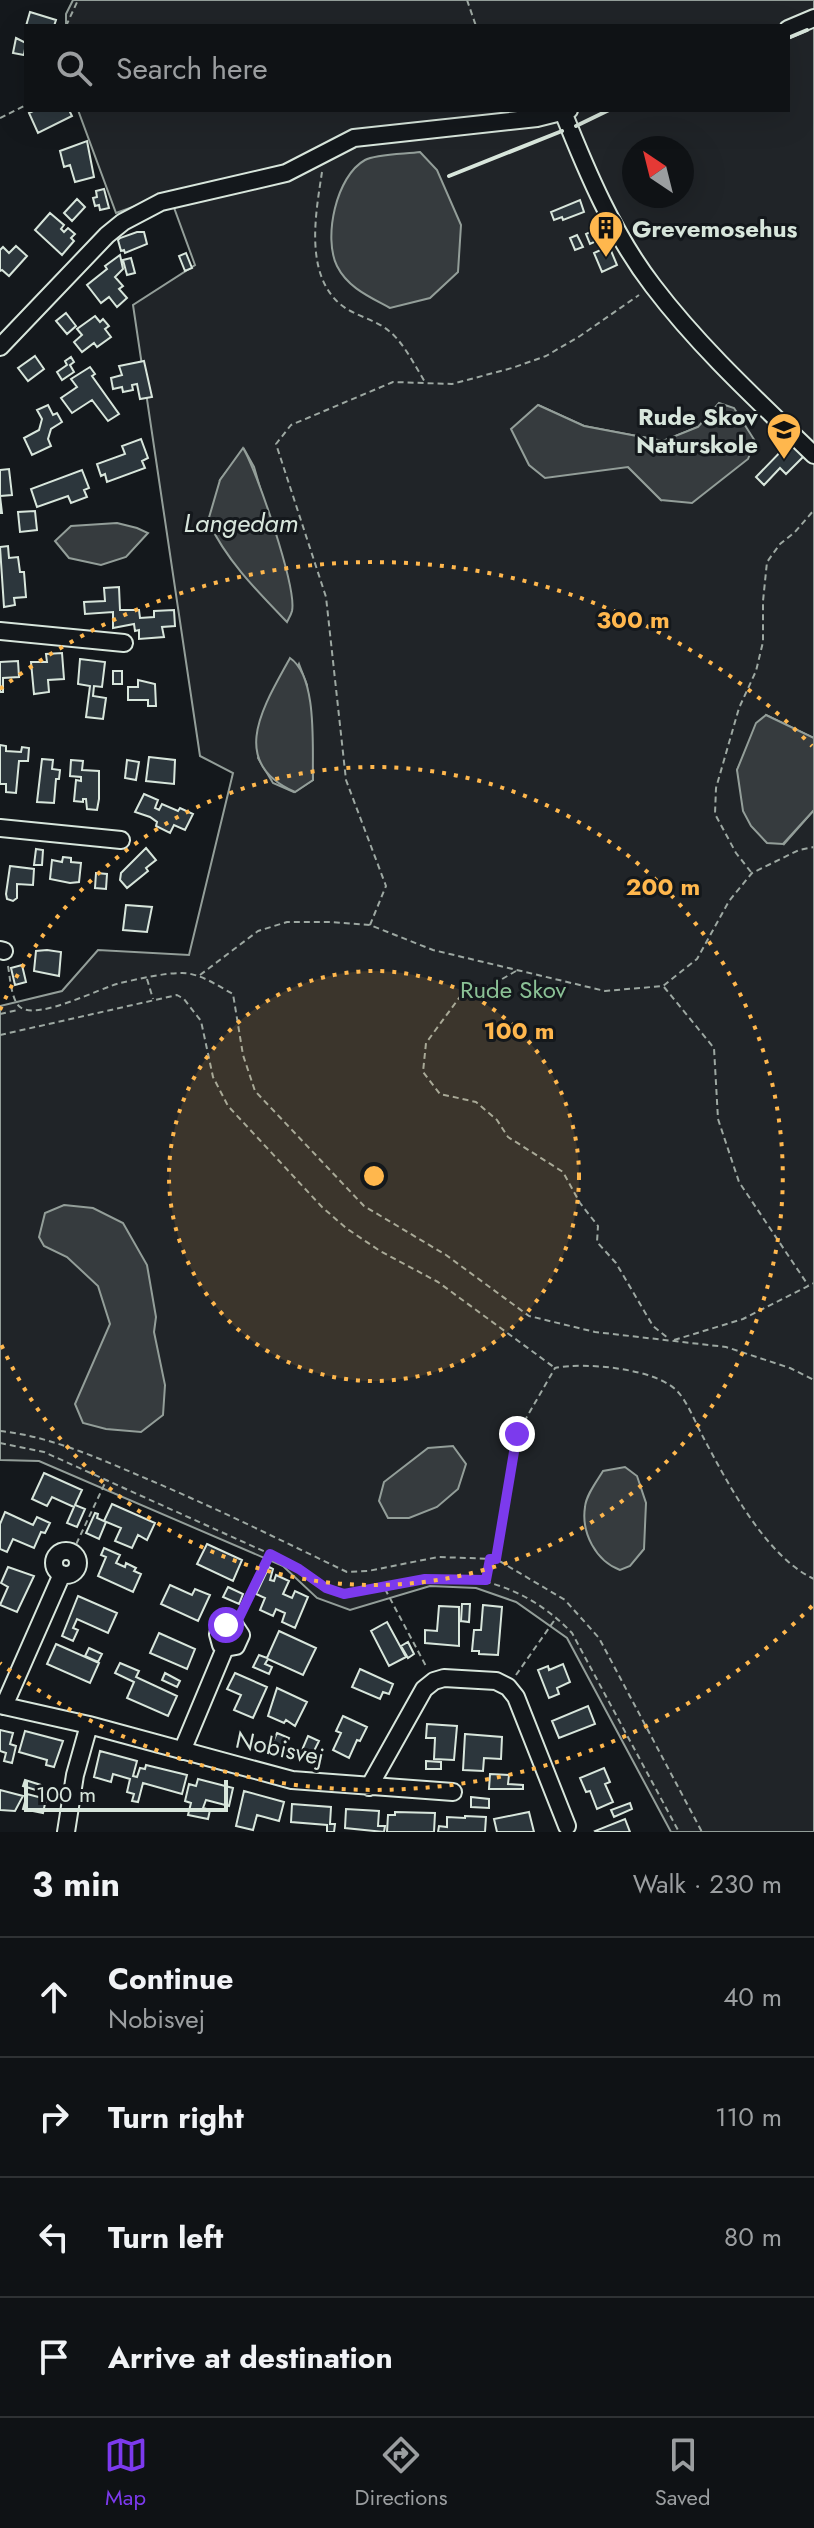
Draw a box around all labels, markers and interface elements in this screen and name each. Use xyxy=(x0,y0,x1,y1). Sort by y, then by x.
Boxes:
search box xyxy=(24,24,790,112)
icon: search xyxy=(52,46,96,90)
text: Search here xyxy=(116,47,268,90)
north arrow xyxy=(622,136,694,208)
building icon: Grevemosehus xyxy=(587,209,625,259)
place label: Grevemosehus xyxy=(632,211,797,246)
place label: Rude Skov Naturskole xyxy=(636,399,758,462)
school or university icon: Rude Skov Naturskole xyxy=(765,411,803,461)
water label: Langedam xyxy=(184,504,298,542)
text: 300 m xyxy=(596,602,670,637)
text: 200 m xyxy=(626,869,700,904)
park label: Rude Skov xyxy=(460,972,566,1007)
text: 100 m xyxy=(484,1013,554,1048)
centre of rings xyxy=(360,1162,388,1190)
route end xyxy=(499,1416,535,1452)
route start xyxy=(208,1607,244,1643)
street label: Nobisvej xyxy=(232,1722,328,1774)
scale bar xyxy=(24,1776,228,1812)
text: 100 m xyxy=(36,1778,96,1810)
text: 3 min xyxy=(32,1860,120,1909)
text: Walk · 230 m xyxy=(633,1865,782,1903)
text: Continue xyxy=(108,1957,234,2000)
icon: ahead xyxy=(32,1975,76,2019)
text: 40 m xyxy=(723,1978,782,2016)
text: Nobisvej xyxy=(108,2000,205,2038)
icon: right xyxy=(32,2095,76,2139)
text: Turn right xyxy=(108,2096,244,2139)
text: 110 m xyxy=(715,2098,782,2136)
icon: left xyxy=(32,2215,76,2259)
text: Turn left xyxy=(108,2216,223,2259)
text: 80 m xyxy=(724,2218,782,2256)
icon: arrive xyxy=(32,2335,76,2379)
text: Arrive at destination xyxy=(108,2336,393,2379)
tab: Map xyxy=(104,2433,148,2513)
tab: Directions xyxy=(355,2433,448,2513)
tab: Saved xyxy=(655,2433,710,2513)

